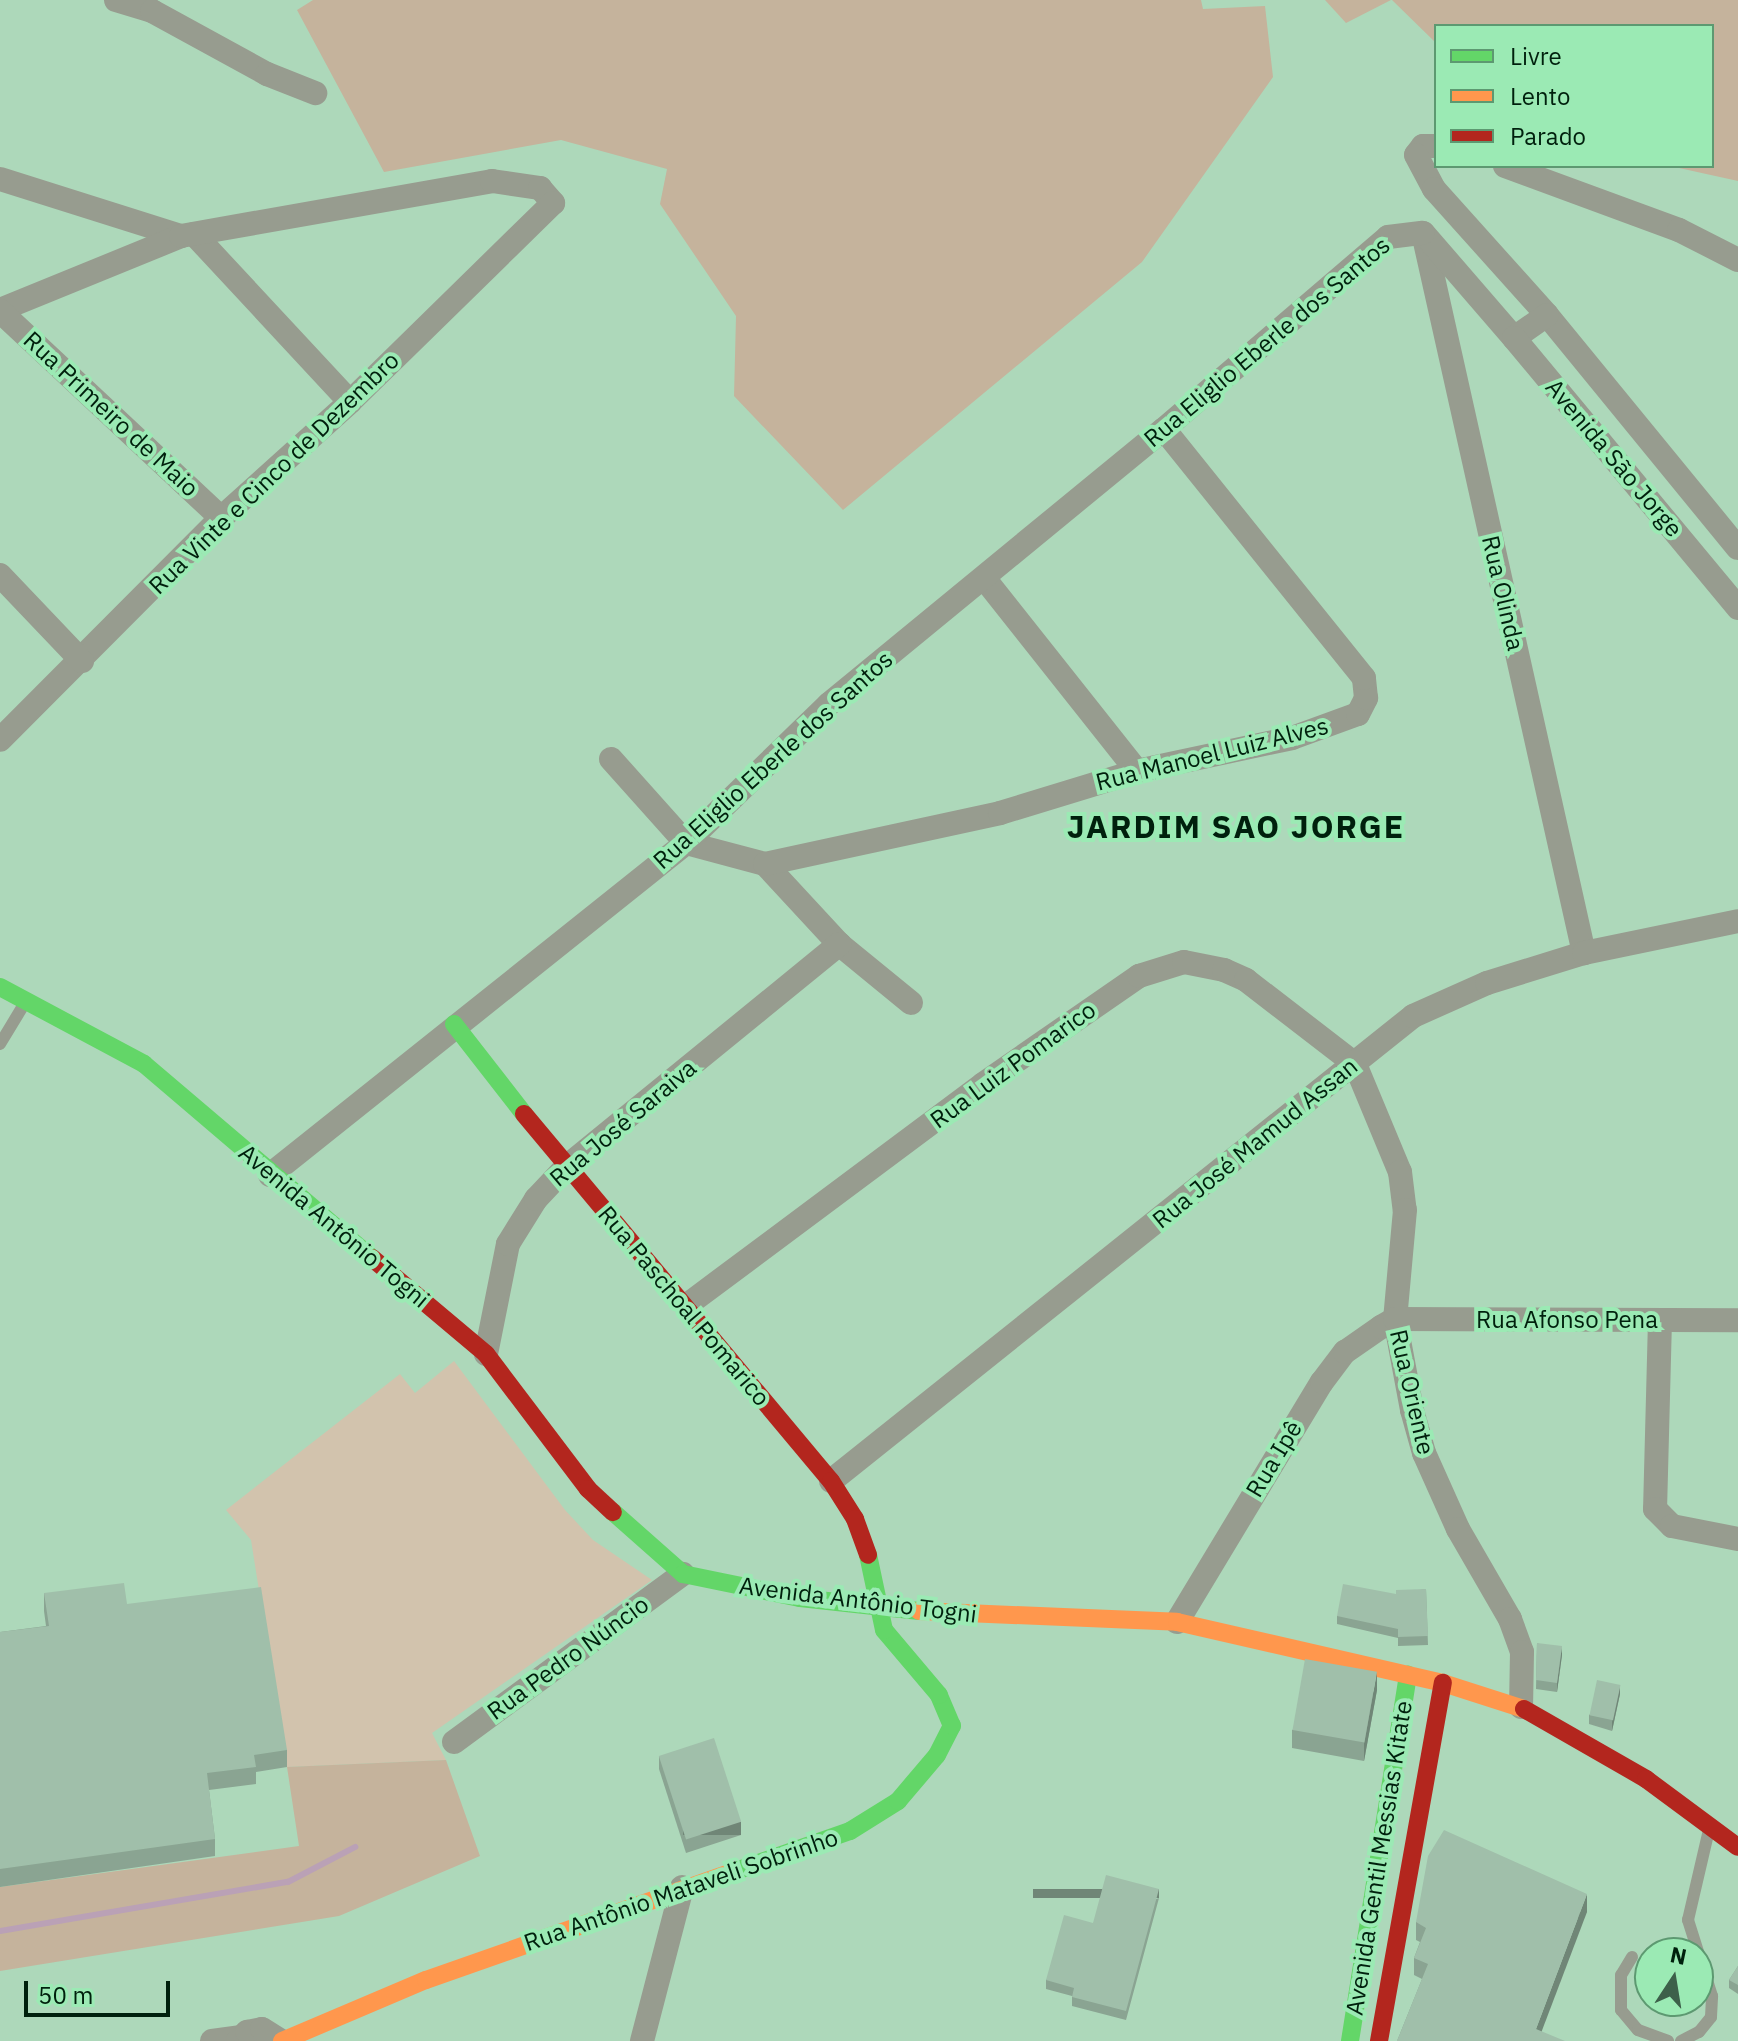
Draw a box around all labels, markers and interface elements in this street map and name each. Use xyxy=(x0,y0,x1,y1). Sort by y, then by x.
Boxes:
legend xyxy=(1434,24,1714,168)
text: Livre xyxy=(1510,40,1562,72)
text: Lento xyxy=(1510,80,1570,112)
text: Parado xyxy=(1510,120,1586,152)
street label: Rua Eliglio Eberle dos Santos xyxy=(1138,231,1396,453)
street label: Rua Primeiro de Maio xyxy=(17,325,205,503)
street label: Rua Vinte e Cinco de Dezembro xyxy=(143,346,405,600)
street label: Avenida São Jorge xyxy=(1540,373,1688,543)
street label: Rua Olinda xyxy=(1476,533,1530,653)
street label: Rua Eliglio Eberle dos Santos xyxy=(647,645,899,875)
street label: Rua Manoel Luiz Alves xyxy=(1093,711,1331,797)
district label: JARDIM SAO JORGE xyxy=(1067,807,1405,845)
street label: Rua Luiz Pomarico xyxy=(925,995,1101,1135)
street label: Rua José Mamud Assan xyxy=(1147,1052,1363,1234)
street label: Rua José Saraiva xyxy=(544,1053,702,1193)
street label: Avenida Antônio Togni xyxy=(233,1138,435,1314)
street label: Rua Paschoal Pomarico xyxy=(592,1200,776,1412)
street label: Rua Afonso Pena xyxy=(1476,1306,1658,1334)
street label: Rua Oriente xyxy=(1384,1327,1440,1457)
street label: Rua Ipê xyxy=(1240,1416,1308,1502)
street label: Avenida Antônio Togni xyxy=(738,1571,978,1629)
street label: Rua Pedro Núncio xyxy=(482,1590,654,1726)
street label: Avenida Gentil Messias Kitate xyxy=(1340,1699,1418,2017)
street label: Rua Antônio Mataveli Sobrinho xyxy=(520,1823,842,1957)
north arrow xyxy=(1634,1937,1714,2017)
text: N xyxy=(1668,1939,1689,1971)
scale bar xyxy=(28,1965,174,2015)
text: 50 m xyxy=(38,1979,93,2011)

